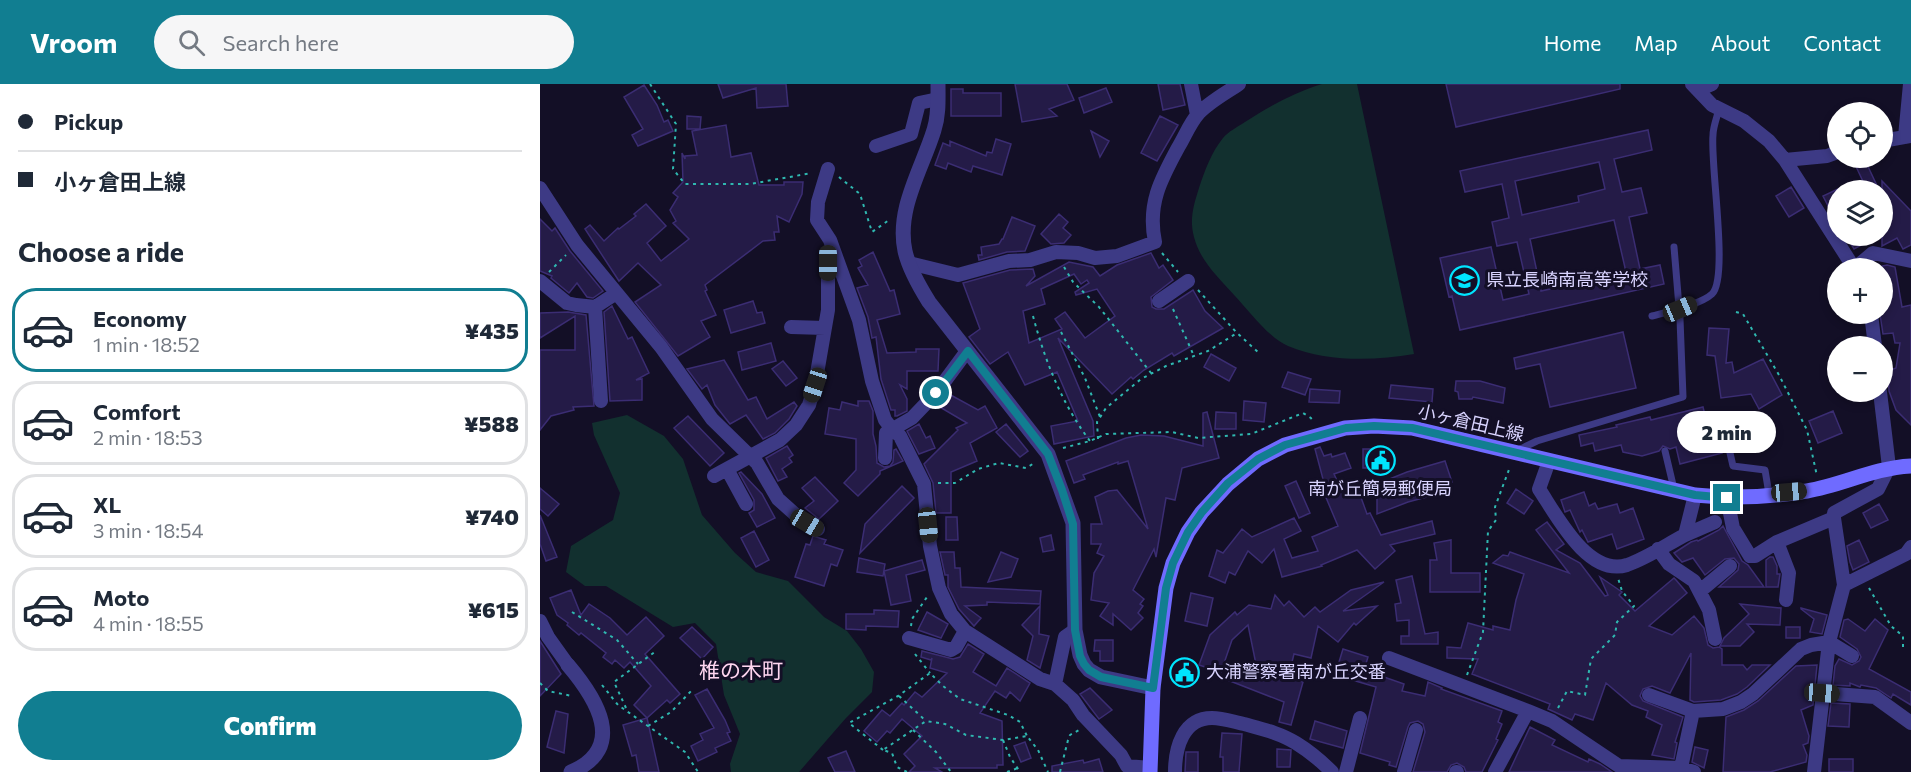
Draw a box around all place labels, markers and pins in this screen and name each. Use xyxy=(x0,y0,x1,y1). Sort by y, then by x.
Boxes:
school or university icon: 県立長崎南高等学校 xyxy=(1449,264,1481,296)
place label: 県立長崎南高等学校 xyxy=(1486,268,1648,290)
public building icon: 南が丘簡易郵便局 xyxy=(1364,444,1396,476)
place label: 南が丘簡易郵便局 xyxy=(1308,477,1452,499)
public building icon: 大浦警察署南が丘交番 xyxy=(1169,656,1201,688)
place label: 大浦警察署南が丘交番 xyxy=(1206,660,1386,682)

